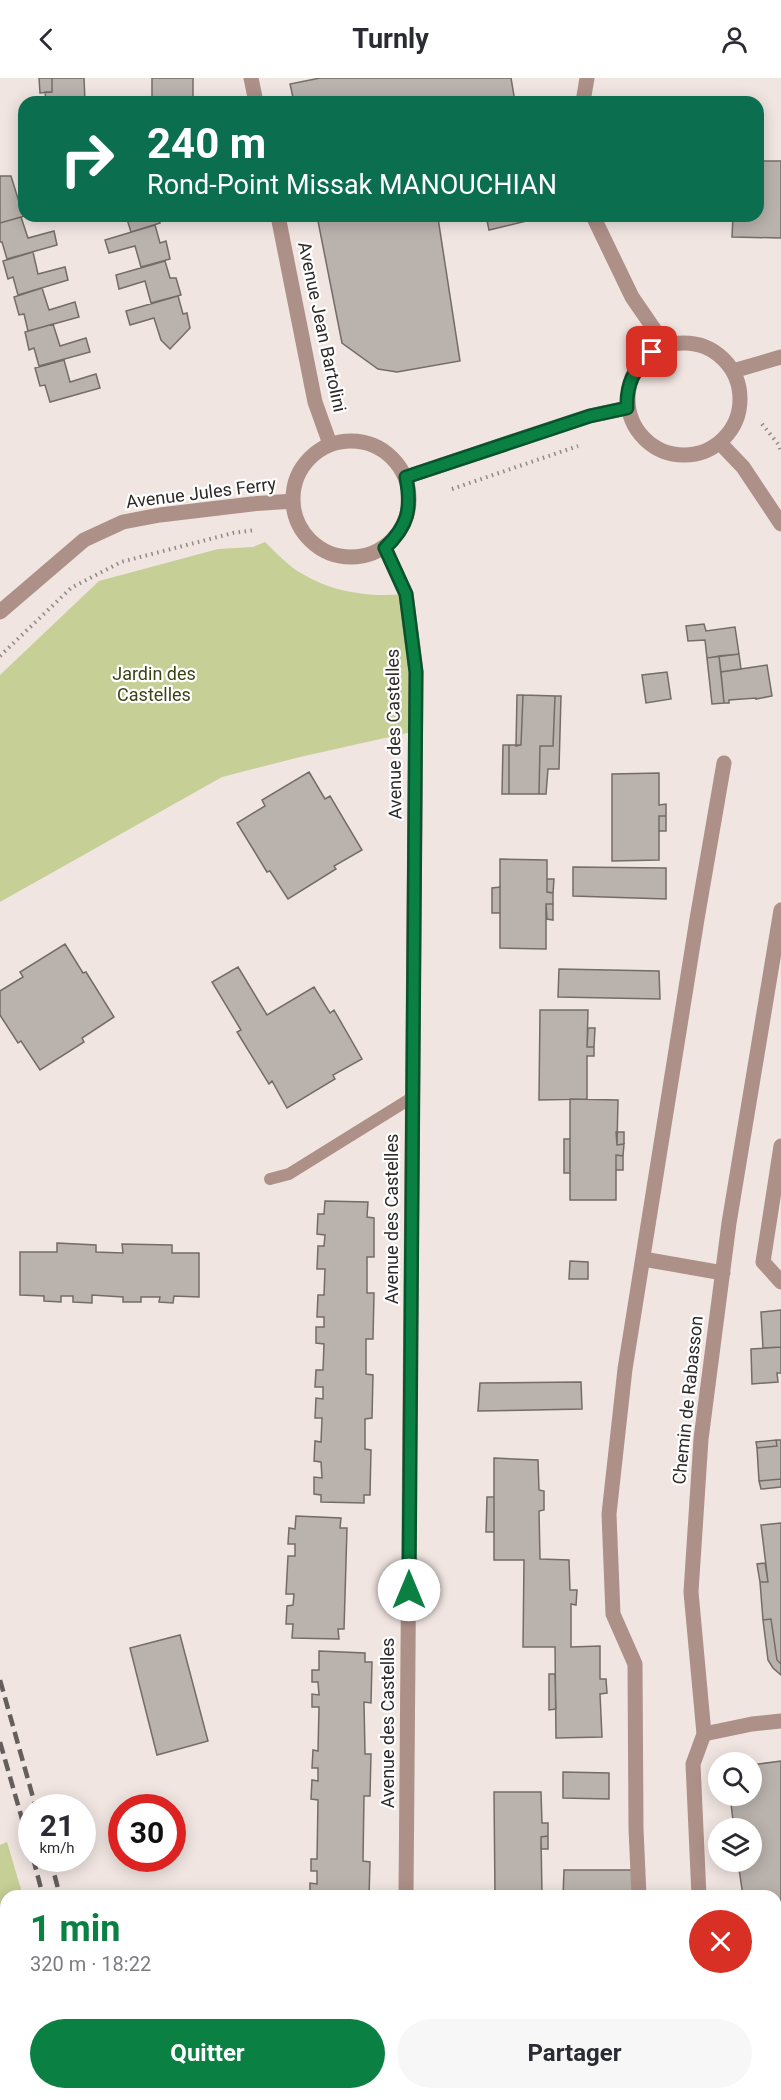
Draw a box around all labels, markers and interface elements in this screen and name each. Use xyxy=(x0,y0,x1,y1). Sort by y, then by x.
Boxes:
icon: back xyxy=(30,23,63,56)
text: Turnly xyxy=(352,23,429,55)
icon: person xyxy=(718,23,751,56)
text: 240 m xyxy=(147,119,266,168)
icon: right xyxy=(48,120,126,198)
text: Rond-Point Missak MANOUCHIAN xyxy=(147,169,557,201)
street label: Avenue Jean Bartolini xyxy=(294,240,351,414)
pin xyxy=(626,326,677,377)
icon: arrive xyxy=(635,335,668,368)
street label: Avenue Jules Ferry xyxy=(125,473,278,512)
street label: Avenue des Castelles xyxy=(382,649,405,819)
park label: Jardin des Castelles xyxy=(112,663,196,705)
street label: Avenue des Castelles xyxy=(381,1134,402,1304)
street label: Chemin de Rabasson xyxy=(668,1315,707,1485)
position arrow xyxy=(377,1558,441,1622)
street label: Avenue des Castelles xyxy=(377,1638,398,1808)
map controls xyxy=(708,1752,762,1872)
button: search xyxy=(708,1752,762,1806)
speed limit sign: 30 xyxy=(108,1794,186,1872)
text: 21 xyxy=(40,1808,74,1843)
button: layers xyxy=(708,1818,762,1872)
text: km/h xyxy=(39,1839,75,1857)
text: 1 min xyxy=(30,1908,121,1950)
button: close xyxy=(689,1910,752,1973)
text: 320 m · 18:22 xyxy=(30,1952,151,1976)
button: Quitter xyxy=(30,2019,385,2088)
button: Partager xyxy=(397,2019,752,2088)

